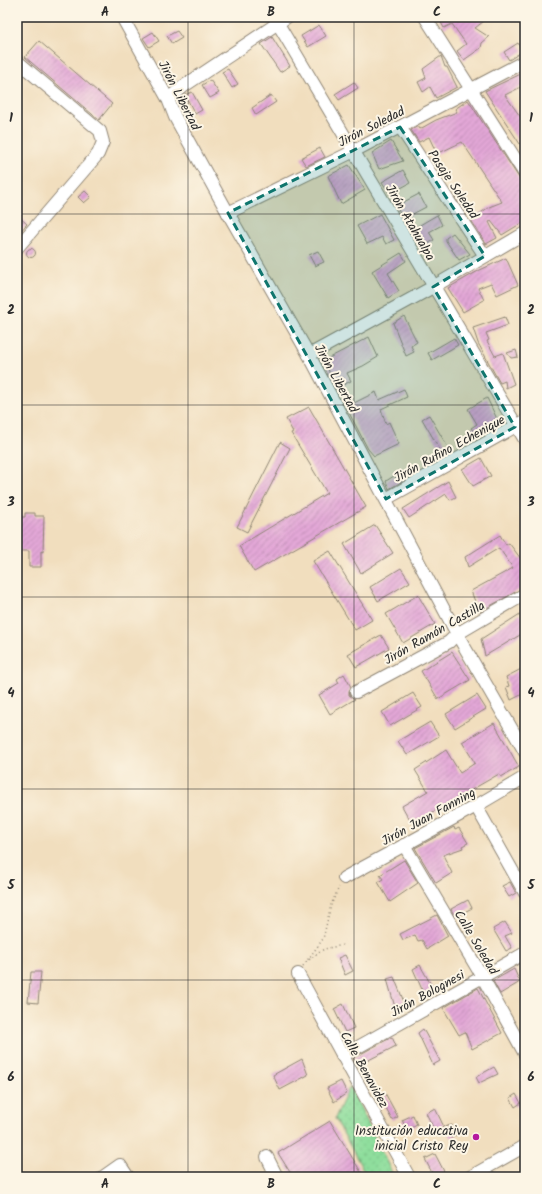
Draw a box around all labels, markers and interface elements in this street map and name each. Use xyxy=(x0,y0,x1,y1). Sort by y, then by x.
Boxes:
text: A xyxy=(101,2,109,23)
text: B xyxy=(267,2,275,23)
text: C xyxy=(433,2,441,23)
street label: Jirón Libertad xyxy=(152,57,206,135)
street label: Jirón Soledad xyxy=(335,101,409,153)
text: 1 xyxy=(9,108,13,129)
text: 1 xyxy=(529,108,533,129)
street label: Pasaje Soledad xyxy=(422,146,484,224)
street label: Jirón Atahualpa xyxy=(379,181,440,265)
text: 2 xyxy=(7,300,15,321)
text: 2 xyxy=(527,300,535,321)
street label: Jirón Libertad xyxy=(308,340,364,418)
street label: Jirón Rufino Echenique xyxy=(390,410,509,489)
text: 3 xyxy=(6,492,15,513)
text: 3 xyxy=(526,492,535,513)
street label: Jirón Ramón Castilla xyxy=(380,596,489,671)
text: 4 xyxy=(7,683,15,704)
text: 4 xyxy=(527,683,535,704)
street label: Jirón Juan Fanning xyxy=(378,783,480,852)
text: 5 xyxy=(7,875,16,896)
text: 5 xyxy=(527,875,536,896)
street label: Calle Soledad xyxy=(448,906,504,980)
street label: Jirón Bolognesi xyxy=(387,965,470,1023)
street label: Calle Benavidez xyxy=(334,1027,394,1112)
text: 6 xyxy=(7,1067,15,1088)
text: 6 xyxy=(527,1067,535,1088)
place label: Institución educativa inicial Cristo Rey xyxy=(355,1121,469,1157)
marker: Institución educativa inicial Cristo Rey xyxy=(471,1132,481,1142)
text: A xyxy=(101,1174,109,1194)
text: B xyxy=(267,1174,275,1194)
text: C xyxy=(433,1174,441,1194)

